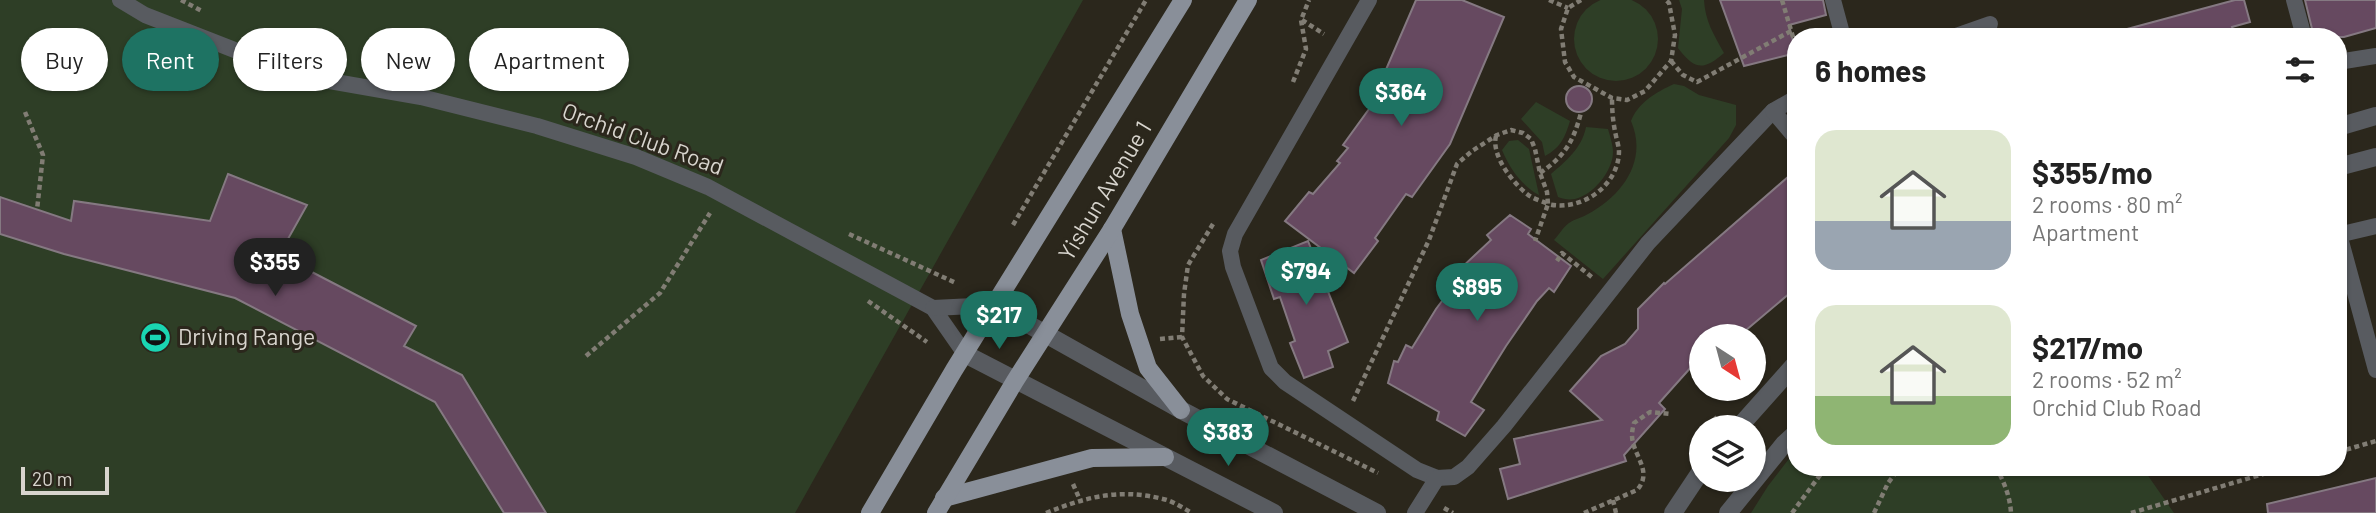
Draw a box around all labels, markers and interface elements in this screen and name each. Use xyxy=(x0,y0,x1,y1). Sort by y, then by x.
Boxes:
chip: Buy xyxy=(21,28,108,91)
chip: Rent xyxy=(122,28,219,91)
chip: Filters xyxy=(233,28,347,91)
chip: New xyxy=(361,28,455,91)
chip: Apartment xyxy=(469,28,629,91)
icon: filters xyxy=(2281,51,2319,89)
text: 6 homes xyxy=(1815,52,1926,88)
pin: $364 xyxy=(1360,68,1442,128)
text: $364 xyxy=(1375,77,1427,105)
street label: Orchid Club Road xyxy=(559,96,728,180)
street label: Yishun Avenue 1 xyxy=(1052,116,1157,265)
text: $355/mo xyxy=(2032,154,2153,190)
icon: home xyxy=(1871,158,1955,242)
text: 2 rooms · 80 m² xyxy=(2032,190,2182,218)
text: Apartment xyxy=(2032,218,2139,246)
pin: $355 xyxy=(234,238,316,298)
text: $355 xyxy=(250,247,300,275)
pin: $794 xyxy=(1265,247,1347,307)
text: $794 xyxy=(1281,256,1331,284)
pin: $895 xyxy=(1436,264,1518,323)
text: $895 xyxy=(1452,272,1502,300)
pin: $217 xyxy=(958,292,1040,351)
text: $217 xyxy=(976,300,1022,328)
sports icon: Driving Range xyxy=(138,320,172,354)
place label: Driving Range xyxy=(178,322,315,350)
north arrow xyxy=(1689,324,1766,401)
map controls xyxy=(1689,324,1766,492)
text: $217/mo xyxy=(2032,329,2143,365)
icon: home xyxy=(1871,333,1955,417)
text: 2 rooms · 52 m² xyxy=(2032,365,2182,393)
text: Orchid Club Road xyxy=(2032,393,2202,421)
pin: $383 xyxy=(1187,408,1269,468)
button: layers xyxy=(1689,415,1766,492)
text: $383 xyxy=(1203,417,1253,445)
scale bar xyxy=(21,464,108,496)
text: 20 m xyxy=(32,467,72,490)

